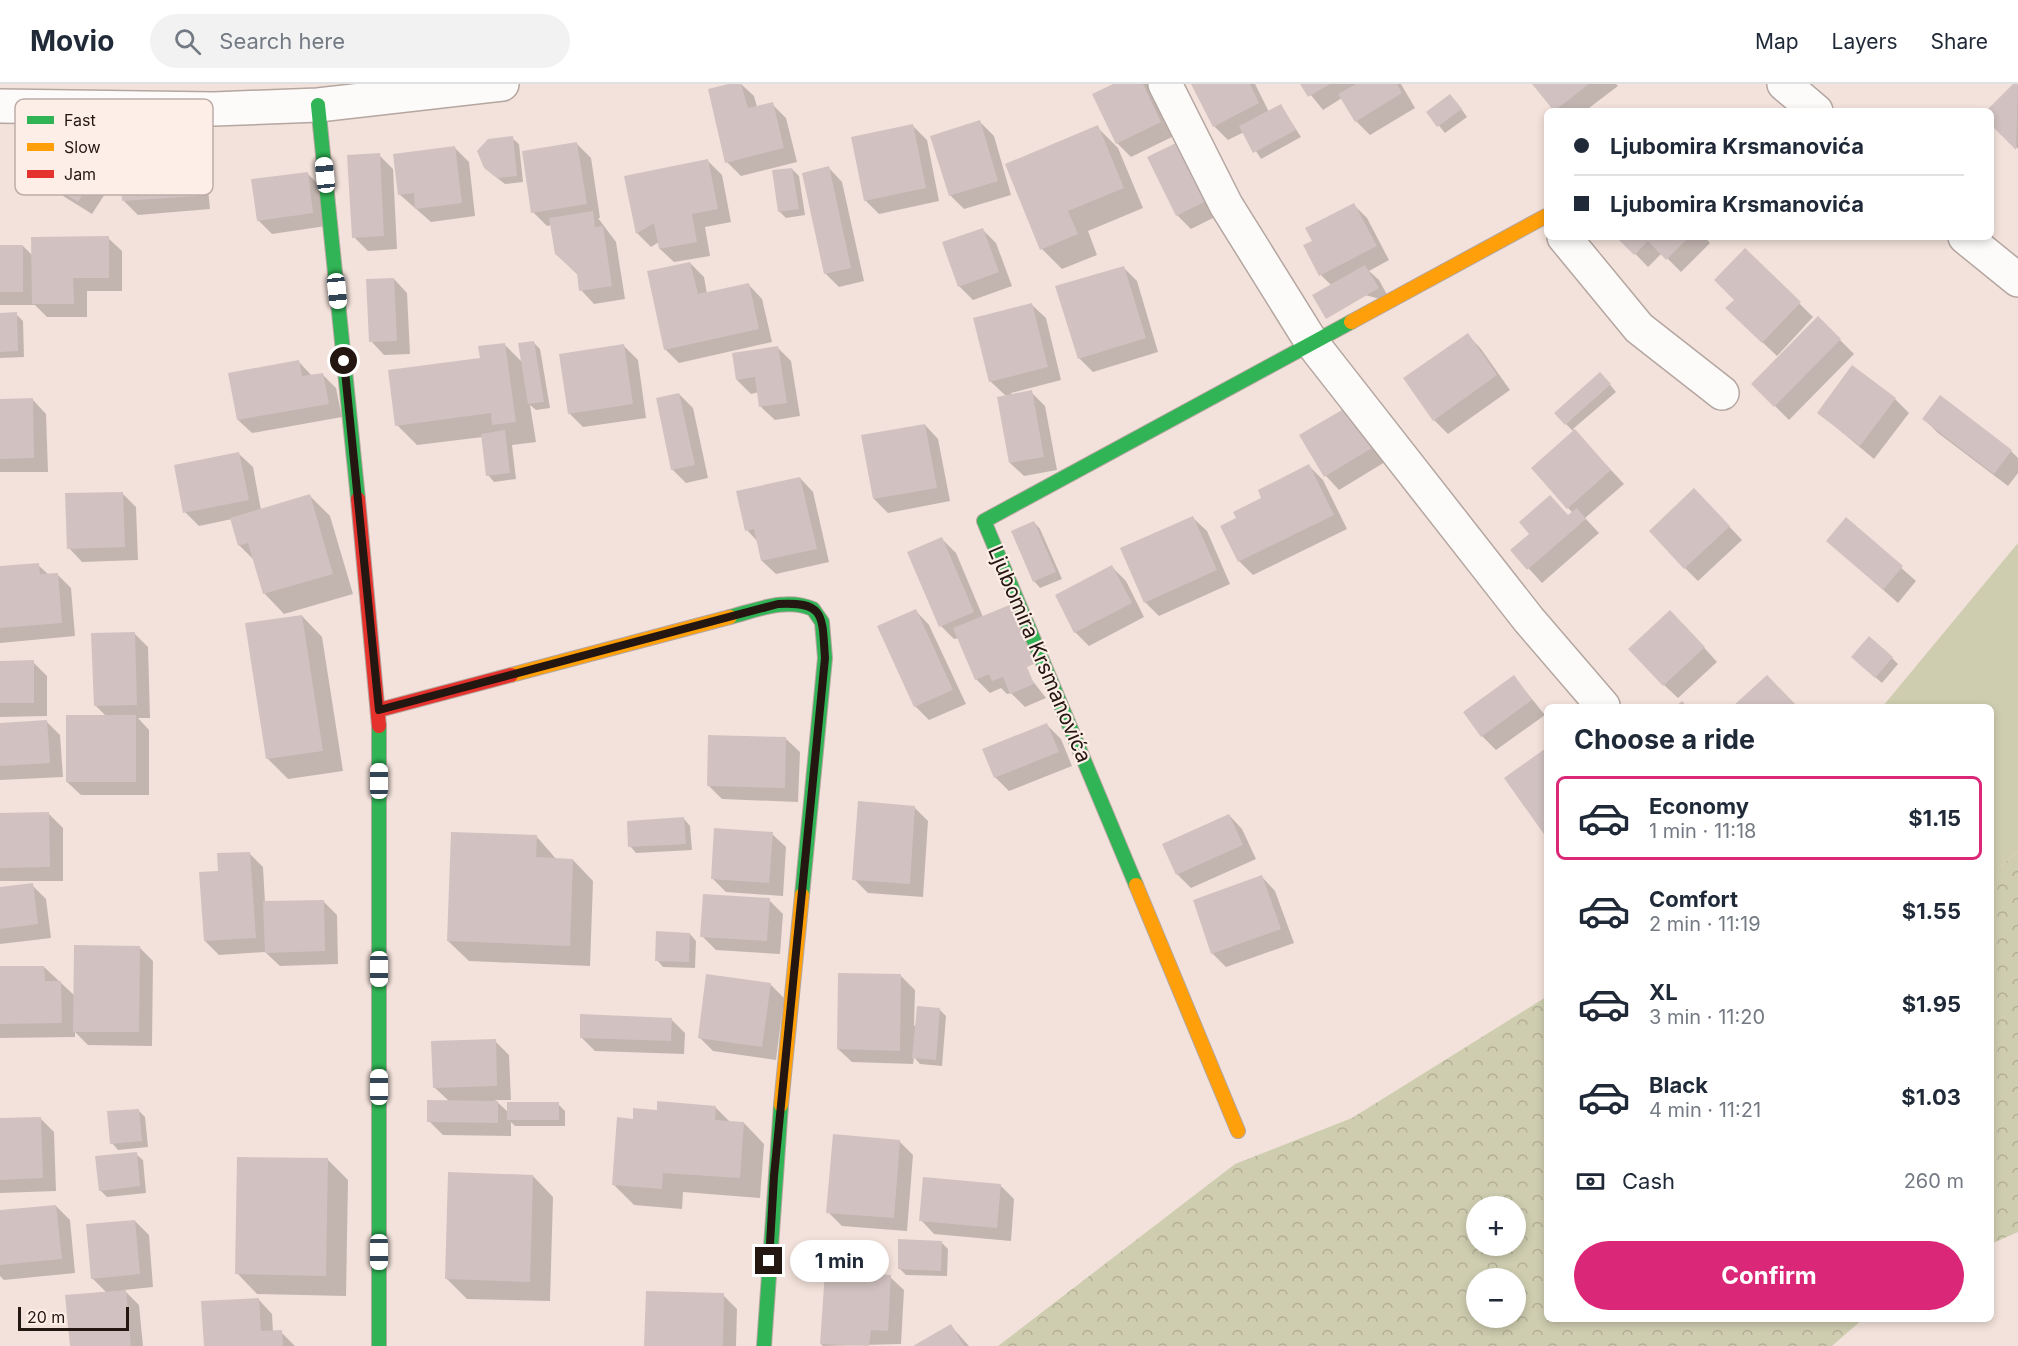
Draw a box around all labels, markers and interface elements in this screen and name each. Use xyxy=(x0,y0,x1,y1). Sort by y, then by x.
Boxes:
search box xyxy=(150,14,570,68)
text: Movio xyxy=(30,24,114,58)
icon: search xyxy=(171,25,204,58)
text: Search here xyxy=(219,28,345,54)
text: Map xyxy=(1755,29,1799,54)
text: Layers xyxy=(1832,29,1898,54)
text: Share xyxy=(1931,29,1988,54)
legend xyxy=(15,99,213,195)
text: Fast xyxy=(64,110,96,130)
text: Ljubomira Krsmanovića xyxy=(1610,133,1864,159)
text: Slow xyxy=(64,137,101,157)
car xyxy=(314,156,336,194)
text: Jam xyxy=(64,164,96,184)
text: Ljubomira Krsmanovića xyxy=(1610,191,1864,217)
car xyxy=(326,272,348,310)
route start xyxy=(330,347,357,374)
street label: Ljubomira Krsmanovića xyxy=(983,542,1097,766)
text: Choose a ride xyxy=(1574,723,1755,756)
car xyxy=(370,763,388,799)
icon: car xyxy=(1577,791,1631,845)
text: Economy xyxy=(1649,793,1749,819)
text: $1.15 xyxy=(1908,805,1961,831)
text: 1 min · 11:18 xyxy=(1649,819,1757,843)
icon: car xyxy=(1577,884,1631,938)
text: Comfort xyxy=(1649,886,1738,912)
text: $1.55 xyxy=(1902,898,1961,924)
text: 2 min · 11:19 xyxy=(1649,912,1761,936)
car xyxy=(370,951,388,987)
icon: car xyxy=(1577,977,1631,1031)
text: XL xyxy=(1649,979,1678,1005)
text: $1.95 xyxy=(1902,991,1961,1017)
text: 3 min · 11:20 xyxy=(1649,1005,1765,1029)
car xyxy=(370,1069,388,1105)
icon: car xyxy=(1577,1070,1631,1124)
text: Black xyxy=(1649,1072,1708,1098)
text: $1.03 xyxy=(1901,1084,1961,1110)
text: 4 min · 11:21 xyxy=(1649,1098,1761,1122)
icon: cash xyxy=(1574,1165,1607,1198)
text: Cash xyxy=(1622,1168,1675,1194)
text: 260 m xyxy=(1904,1169,1964,1193)
map controls xyxy=(1466,1196,1526,1328)
button: + xyxy=(1466,1196,1526,1256)
car xyxy=(370,1234,388,1270)
callout: 1 min xyxy=(790,1240,889,1282)
button: Confirm xyxy=(1574,1241,1964,1310)
route end xyxy=(755,1247,782,1274)
text: 1 min xyxy=(815,1249,864,1273)
button: − xyxy=(1466,1268,1526,1328)
scale bar xyxy=(18,1304,129,1332)
text: 20 m xyxy=(27,1307,65,1327)

